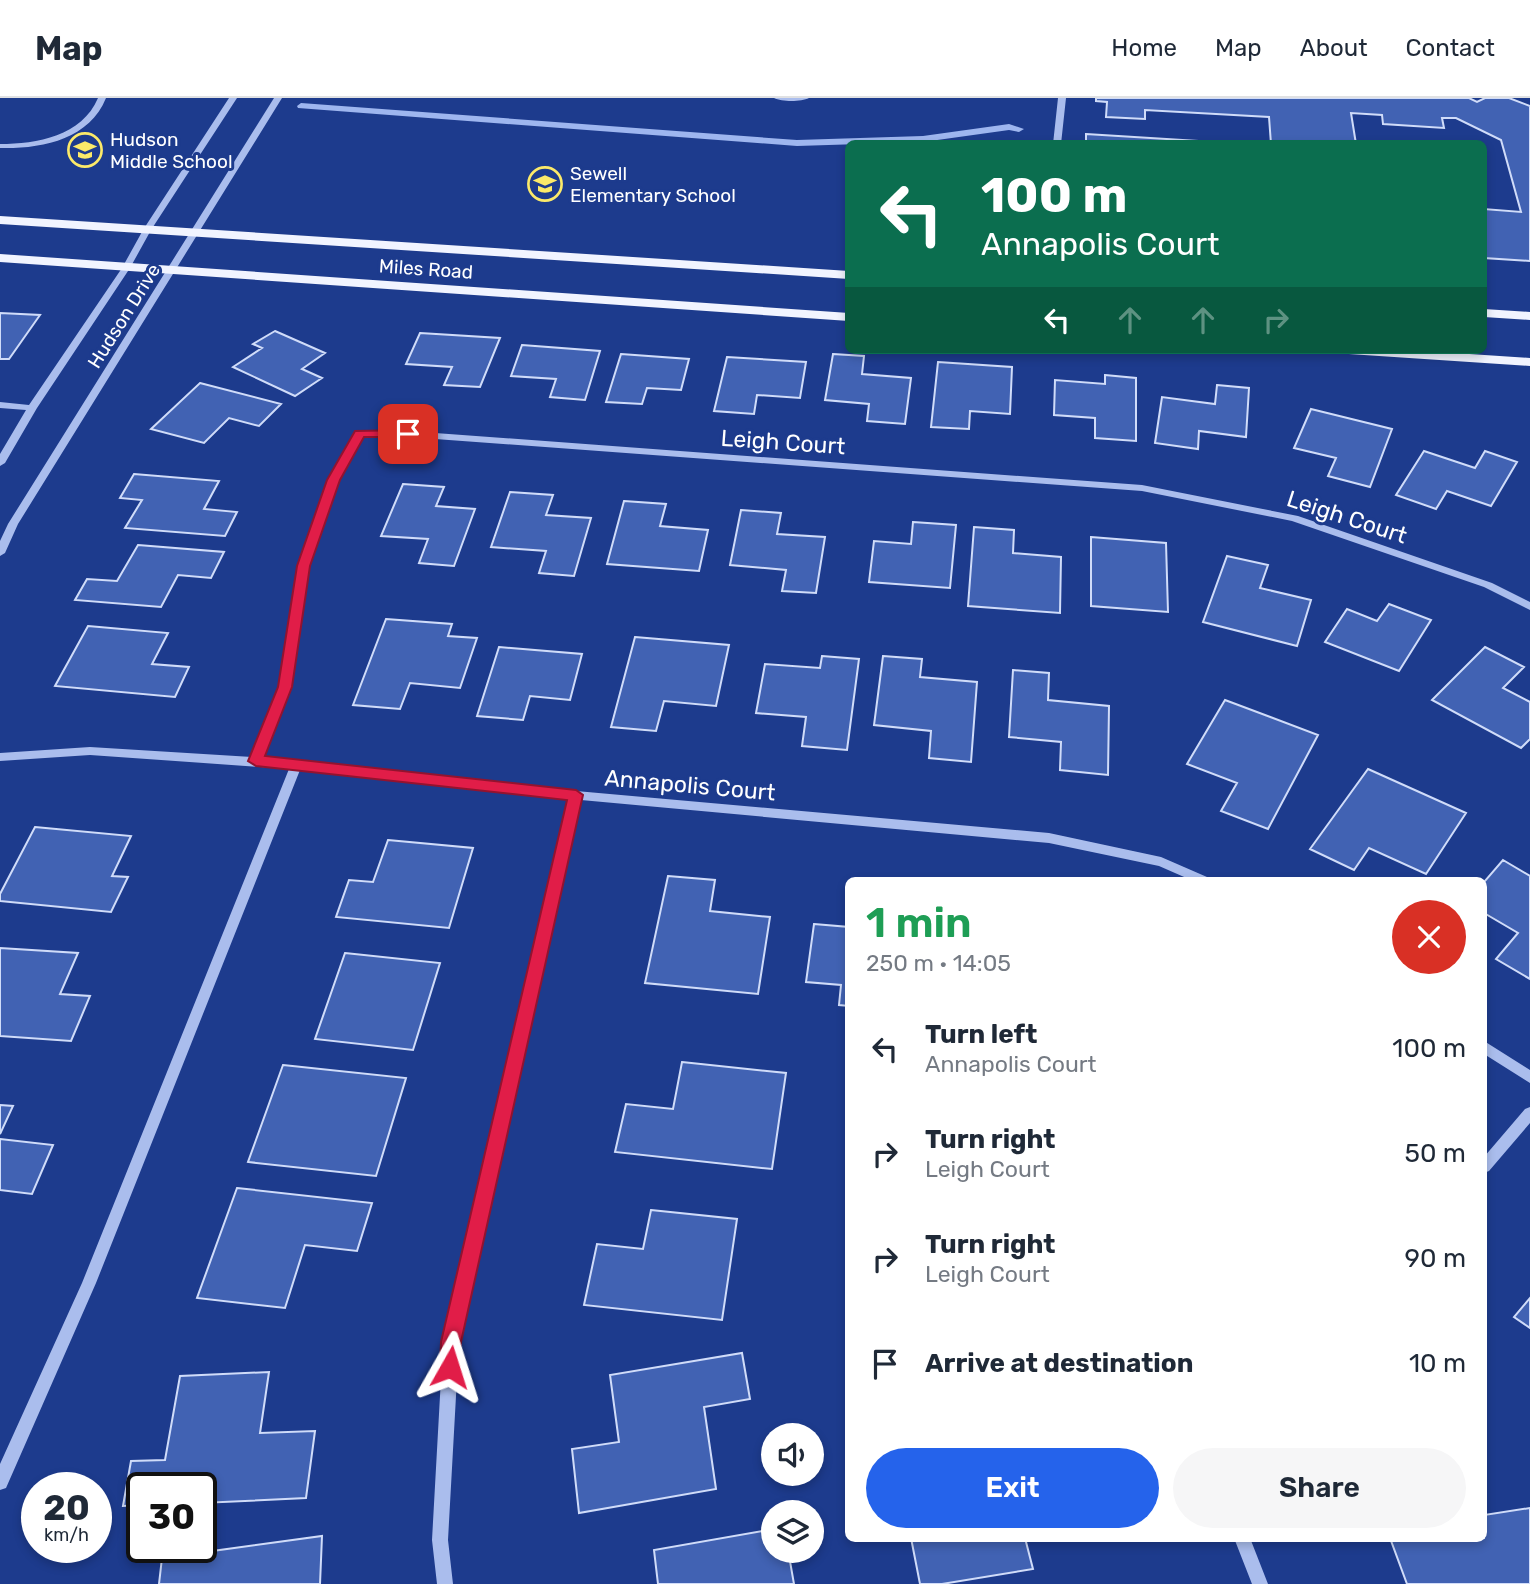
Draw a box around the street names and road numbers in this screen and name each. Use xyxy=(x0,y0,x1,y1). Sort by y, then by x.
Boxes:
street label: Miles Road xyxy=(378,254,474,284)
street label: Hudson Drive xyxy=(83,260,165,372)
street label: Leigh Court xyxy=(720,424,846,460)
street label: Leigh Court xyxy=(1283,484,1411,550)
street label: Annapolis Court xyxy=(603,764,777,806)

